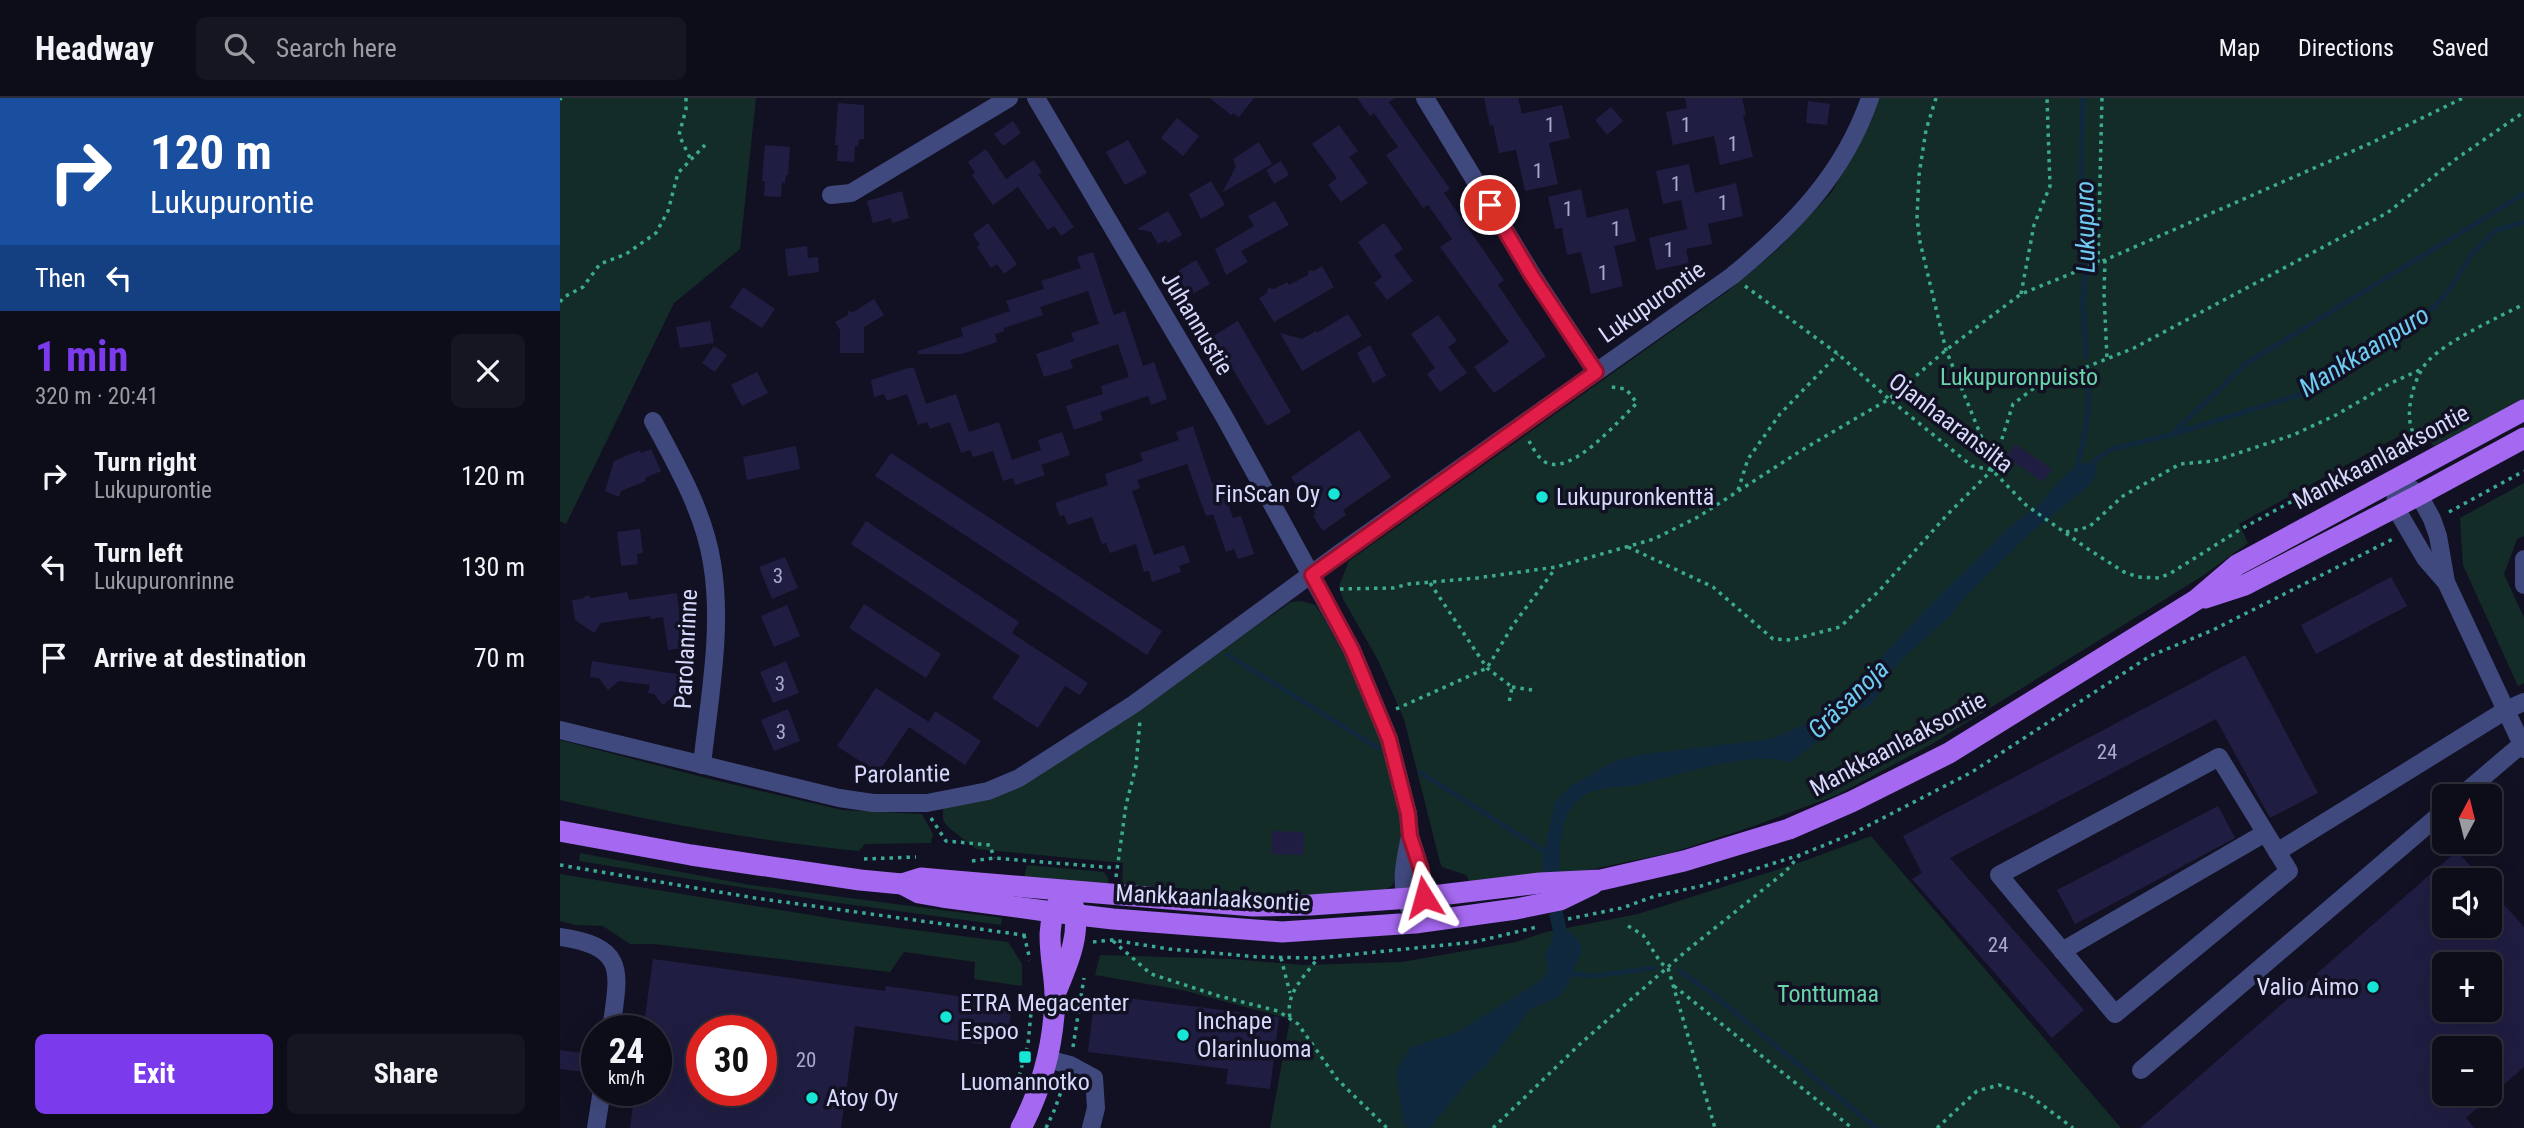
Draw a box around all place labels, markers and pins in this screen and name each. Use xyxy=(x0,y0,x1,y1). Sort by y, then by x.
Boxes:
pin xyxy=(1460,175,1520,235)
place label: FinScan Oy xyxy=(1215,480,1320,508)
place label: Lukupuronkenttä xyxy=(1556,483,1714,511)
marker: FinScan Oy xyxy=(1326,486,1342,502)
marker: Lukupuronkenttä xyxy=(1534,489,1550,505)
place label: Valio Aimo xyxy=(2257,973,2359,1001)
marker: Valio Aimo xyxy=(2365,979,2381,995)
place label: ETRA Megacenter Espoo xyxy=(960,989,1129,1045)
place label: Inchape Olarinluoma xyxy=(1197,1007,1312,1063)
marker: ETRA Megacenter Espoo xyxy=(938,1009,954,1025)
marker: Inchape Olarinluoma xyxy=(1175,1027,1191,1043)
marker: Luomannotko xyxy=(1017,1049,1033,1065)
place label: Luomannotko xyxy=(960,1068,1090,1096)
place label: Atoy Oy xyxy=(826,1084,898,1112)
marker: Atoy Oy xyxy=(804,1090,820,1106)

